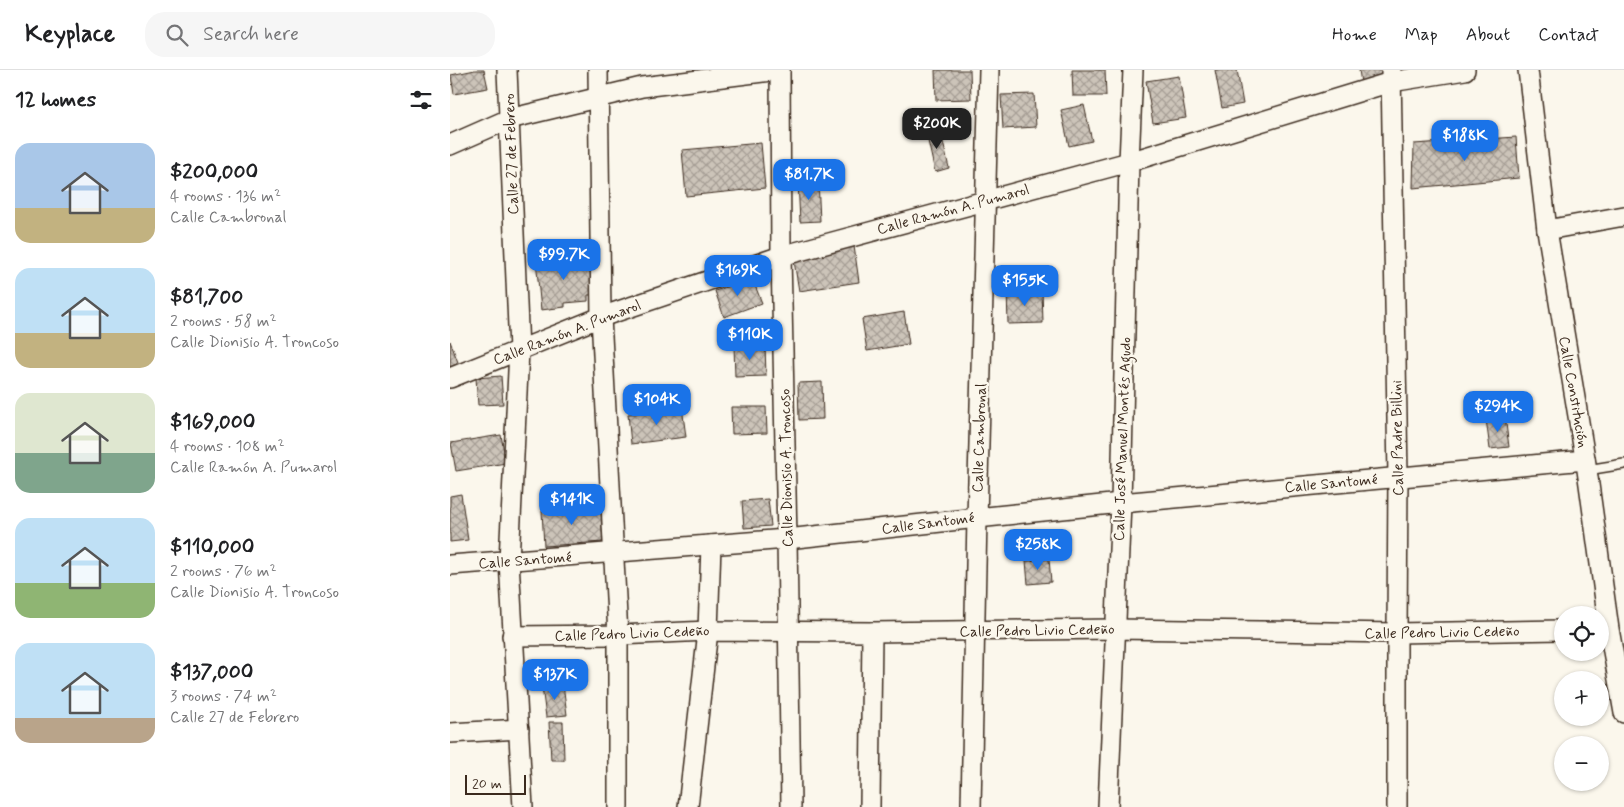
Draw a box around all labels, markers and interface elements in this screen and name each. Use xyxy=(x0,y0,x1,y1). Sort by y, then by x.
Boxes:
search box xyxy=(145,12,495,57)
text: Keyplace xyxy=(25,19,115,50)
icon: search xyxy=(163,21,191,49)
text: Search here xyxy=(203,22,299,47)
text: Home xyxy=(1332,23,1377,47)
text: Map xyxy=(1405,23,1438,47)
text: About xyxy=(1466,23,1510,47)
text: Contact xyxy=(1538,23,1599,47)
text: 12 homes xyxy=(15,86,96,114)
icon: filters xyxy=(407,86,435,114)
street label: Calle 27 de Febrero xyxy=(500,93,524,215)
pin: $200K xyxy=(902,108,972,150)
text: $200K xyxy=(913,113,961,134)
pin: $188K xyxy=(1430,119,1500,162)
text: $188K xyxy=(1442,125,1488,146)
text: $200,000 xyxy=(170,158,258,186)
pin: $81.7K xyxy=(768,158,850,201)
icon: home xyxy=(55,163,115,223)
text: $81.7K xyxy=(784,164,834,185)
street label: Calle Ramón A. Pumarol xyxy=(875,180,1032,240)
text: 4 rooms · 136 m² xyxy=(170,186,281,207)
text: Calle Cambronal xyxy=(170,207,287,228)
pin: $99.7K xyxy=(523,238,605,281)
text: $99.7K xyxy=(538,244,590,265)
pin: $169K xyxy=(703,254,773,297)
text: $169K xyxy=(715,260,761,281)
pin: $155K xyxy=(990,264,1060,307)
text: $155K xyxy=(1002,270,1048,291)
text: $81,700 xyxy=(170,283,243,311)
icon: home xyxy=(55,288,115,348)
street label: Calle Ramón A. Pumarol xyxy=(491,295,644,370)
text: 2 rooms · 58 m² xyxy=(170,311,276,332)
pin: $110K xyxy=(715,318,785,361)
text: $110K xyxy=(728,324,772,345)
text: Calle Dionisio A. Troncoso xyxy=(170,332,339,353)
street label: Calle Constitución xyxy=(1553,335,1593,449)
street label: Calle José Manuel Montés Agudo xyxy=(1109,337,1138,541)
street label: Calle Padre Billini xyxy=(1387,380,1409,496)
street label: Calle Cambronal xyxy=(968,383,992,493)
pin: $104K xyxy=(622,384,692,426)
text: $104K xyxy=(634,389,680,410)
street label: Calle Dionisio A. Troncoso xyxy=(776,389,798,547)
pin: $294K xyxy=(1463,390,1533,433)
text: $294K xyxy=(1474,396,1522,417)
text: $169,000 xyxy=(170,408,255,436)
icon: home xyxy=(55,413,115,473)
text: 4 rooms · 108 m² xyxy=(170,436,285,457)
text: Calle Ramón A. Pumarol xyxy=(170,457,337,478)
street label: Calle Santomé xyxy=(1284,470,1379,498)
pin: $141K xyxy=(537,484,607,526)
text: $141K xyxy=(550,489,594,510)
street label: Calle Santomé xyxy=(881,508,976,540)
pin: $258K xyxy=(1003,528,1073,571)
text: $110,000 xyxy=(170,533,254,561)
text: $258K xyxy=(1015,534,1061,555)
icon: home xyxy=(55,538,115,598)
street label: Calle Santomé xyxy=(478,548,573,574)
text: 2 rooms · 76 m² xyxy=(170,561,277,582)
text: Calle Dionisio A. Troncoso xyxy=(170,582,339,603)
map controls xyxy=(1554,606,1609,791)
button: locate xyxy=(1554,606,1609,661)
street label: Calle Pedro Livio Cedeño xyxy=(959,620,1115,642)
street label: Calle Pedro Livio Cedeño xyxy=(554,621,710,647)
street label: Calle Pedro Livio Cedeño xyxy=(1364,622,1520,644)
text: $137,000 xyxy=(170,658,253,686)
pin: $137K xyxy=(520,658,590,701)
icon: home xyxy=(55,663,115,723)
text: $137K xyxy=(533,664,577,685)
button: + xyxy=(1554,671,1609,726)
text: 3 rooms · 74 m² xyxy=(170,686,277,707)
text: Calle 27 de Febrero xyxy=(170,707,299,728)
button: − xyxy=(1554,736,1609,791)
scale bar xyxy=(465,772,526,795)
text: 20 m xyxy=(472,775,502,793)

